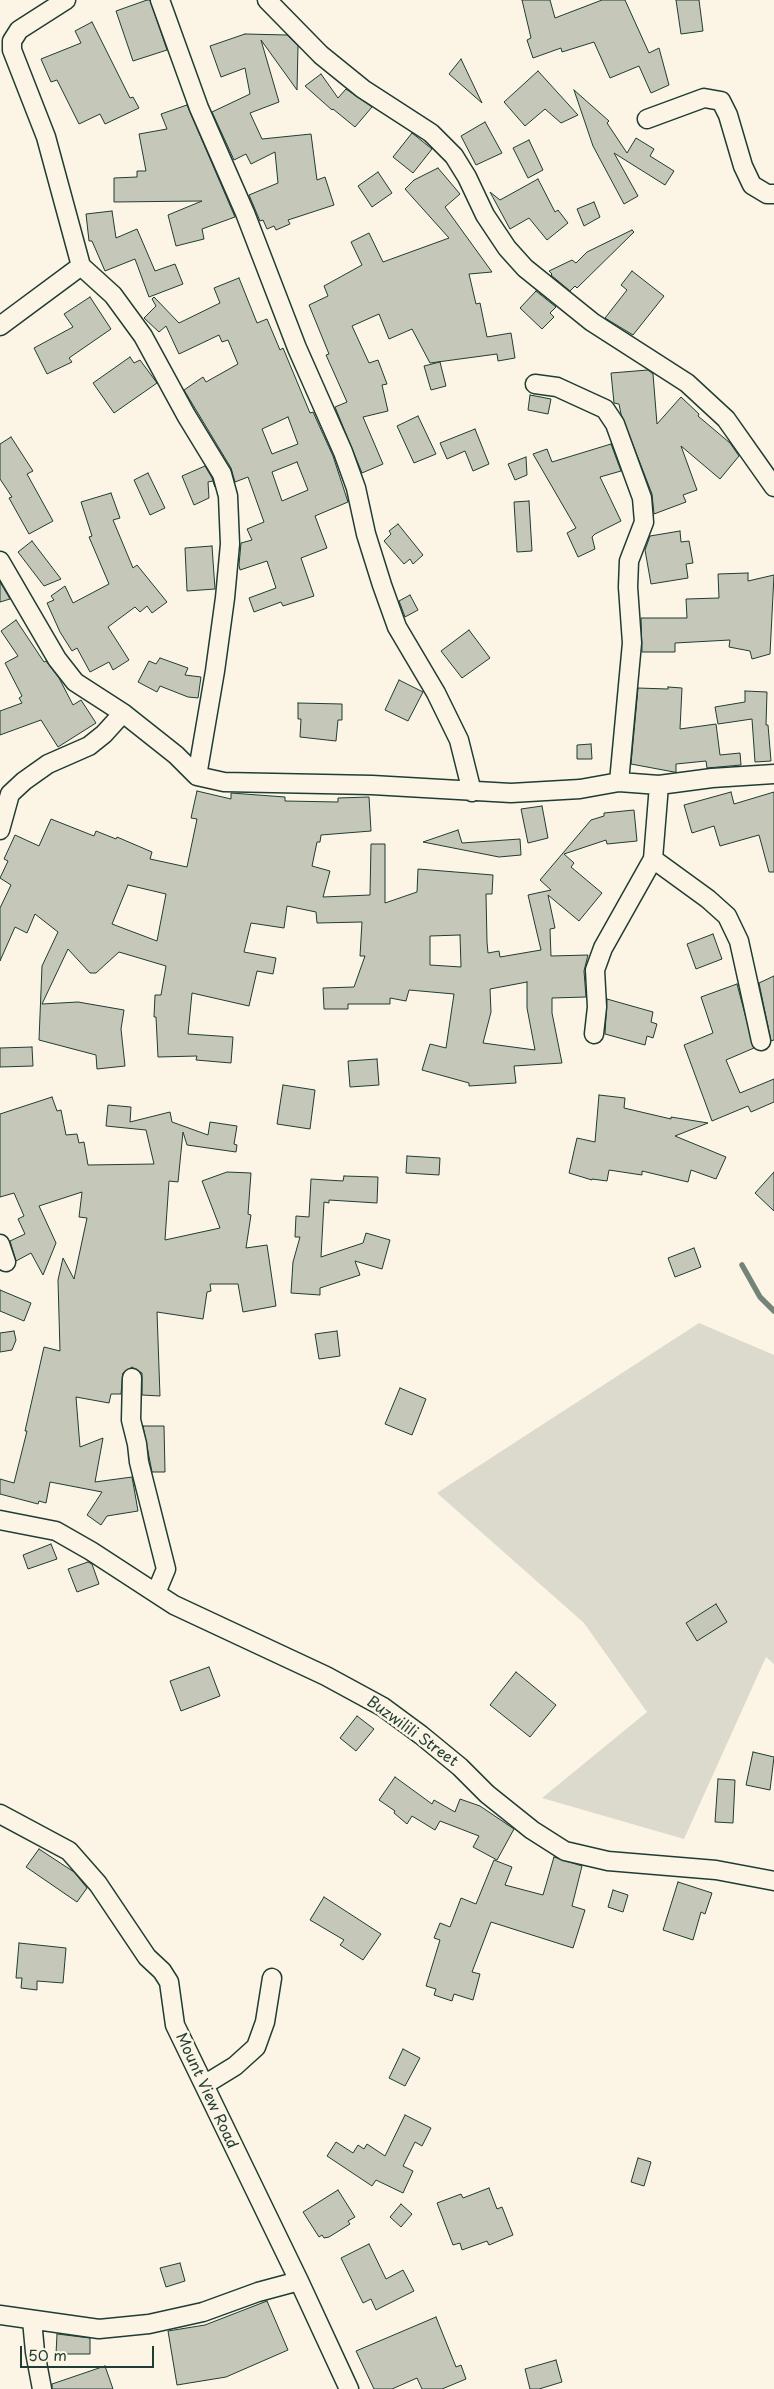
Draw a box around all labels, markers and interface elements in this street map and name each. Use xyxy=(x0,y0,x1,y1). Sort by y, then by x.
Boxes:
street label: Buzwilili Street xyxy=(363,1693,461,1771)
street label: Mount View Road xyxy=(171,2030,241,2152)
scale bar xyxy=(22,2336,156,2368)
text: 50 m xyxy=(28,2343,67,2366)

